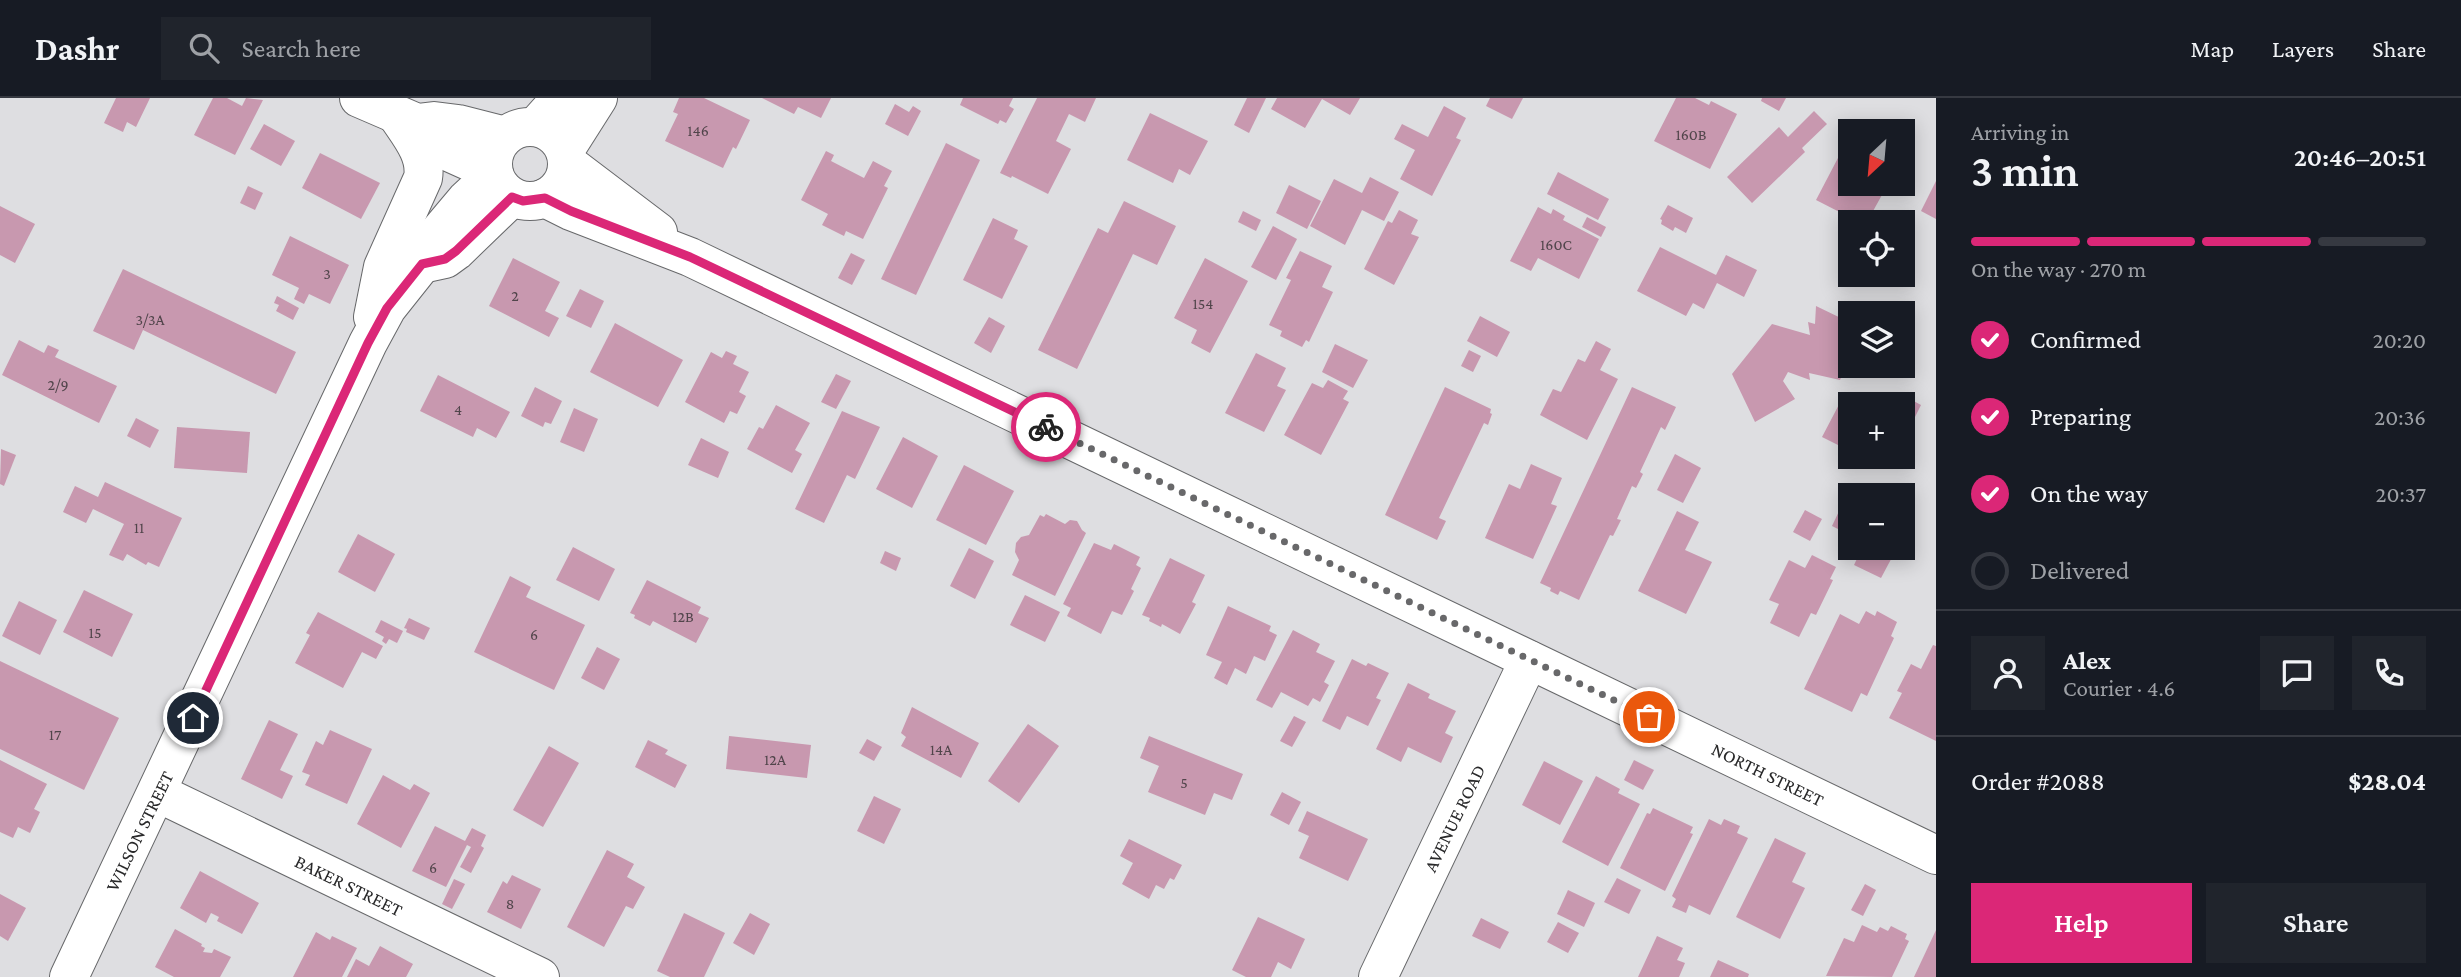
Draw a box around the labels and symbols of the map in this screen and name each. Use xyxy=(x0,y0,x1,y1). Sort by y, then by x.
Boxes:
north arrow xyxy=(1838,119,1914,196)
house number: 146 xyxy=(687,122,709,139)
house number: 160B xyxy=(1675,126,1707,143)
house number: 160C xyxy=(1540,236,1572,253)
house number: 3 xyxy=(323,265,331,282)
house number: 2 xyxy=(511,287,519,304)
house number: 154 xyxy=(1192,295,1214,312)
house number: 3/3A xyxy=(136,311,165,328)
house number: 2/9 xyxy=(47,376,69,393)
courier xyxy=(1011,392,1081,462)
house number: 4 xyxy=(454,401,462,418)
house number: 11 xyxy=(134,519,144,536)
house number: 12B xyxy=(672,608,694,625)
house number: 15 xyxy=(89,624,101,641)
house number: 6 xyxy=(530,626,538,643)
pin xyxy=(1619,687,1679,747)
pin xyxy=(163,688,223,748)
house number: 17 xyxy=(49,726,62,743)
street label: NORTH STREET xyxy=(1708,738,1828,811)
house number: 14A xyxy=(930,741,953,758)
house number: 12A xyxy=(764,751,787,768)
street label: AVENUE ROAD xyxy=(1419,761,1489,875)
street label: WILSON STREET xyxy=(101,767,178,895)
house number: 5 xyxy=(1180,774,1188,791)
street label: BAKER STREET xyxy=(292,850,407,921)
house number: 6 xyxy=(429,859,437,876)
house number: 8 xyxy=(506,895,514,912)

